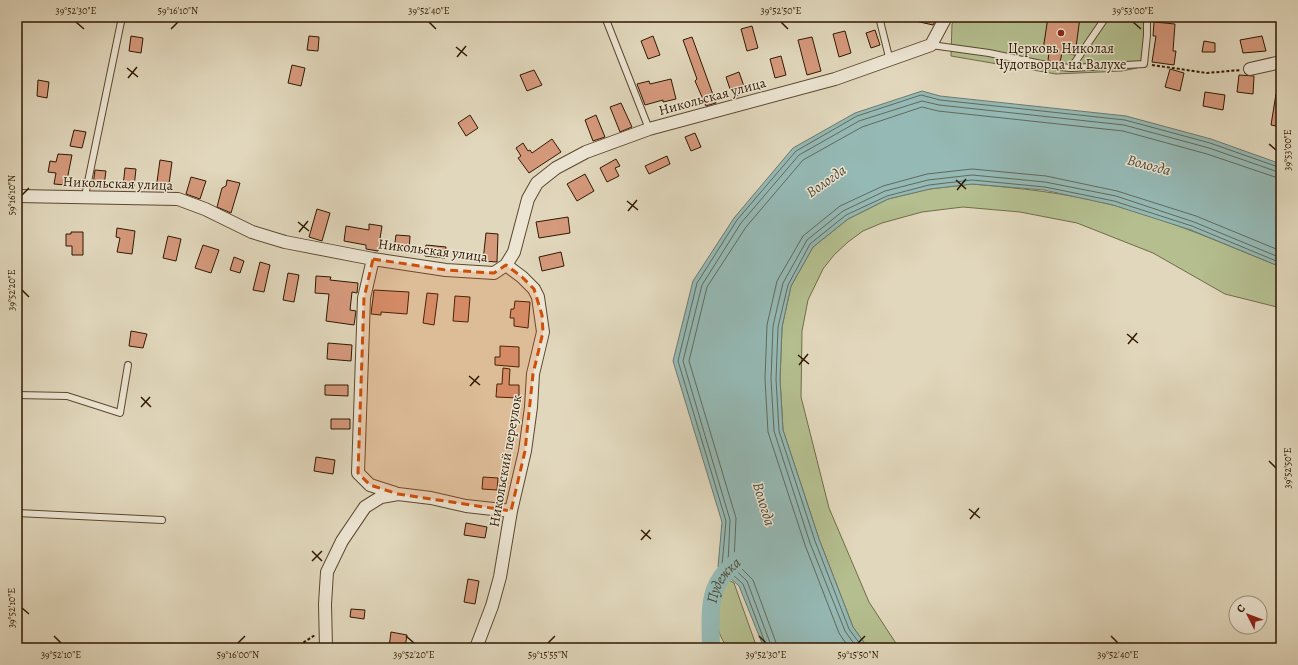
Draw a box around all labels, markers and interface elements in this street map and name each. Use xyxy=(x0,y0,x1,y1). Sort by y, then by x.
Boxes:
text: 39°52'30"E xyxy=(56,4,97,17)
text: 59°16'10"N xyxy=(158,4,198,17)
text: 39°52'40"E xyxy=(408,4,450,17)
text: 39°52'50"E xyxy=(760,4,802,17)
text: 39°53'00"E xyxy=(1112,4,1154,17)
marker: Церковь Николая Чудотворца на Валухе xyxy=(1056,28,1066,38)
place label: Церковь Николая Чудотворца на Валухе xyxy=(995,39,1127,74)
street label: Никольская улица xyxy=(656,73,769,120)
text: 39°53'00"E xyxy=(1281,129,1294,171)
water label: Вологда xyxy=(1125,150,1173,180)
water label: Вологда xyxy=(802,160,850,202)
street label: Никольская улица xyxy=(62,172,174,195)
text: 59°16'10"N xyxy=(5,175,18,215)
street label: Никольская улица xyxy=(377,234,489,267)
text: 39°52'20"E xyxy=(5,269,18,311)
street label: Никольский переулок xyxy=(485,393,526,529)
text: 39°52'50"E xyxy=(1281,447,1294,489)
water label: Вологда xyxy=(748,480,780,528)
water label: Пудежка xyxy=(702,553,745,605)
text: 39°52'10"E xyxy=(5,588,18,628)
north arrow xyxy=(1228,595,1268,635)
text: С xyxy=(1233,601,1249,616)
text: 39°52'10"E xyxy=(41,648,81,661)
text: 59°16'00"N xyxy=(217,648,259,661)
text: 39°52'20"E xyxy=(393,648,435,661)
text: 59°15'55"N xyxy=(528,648,568,661)
text: 39°52'30"E xyxy=(746,648,787,661)
text: 59°15'50"N xyxy=(837,648,879,661)
text: 39°52'40"E xyxy=(1097,648,1139,661)

